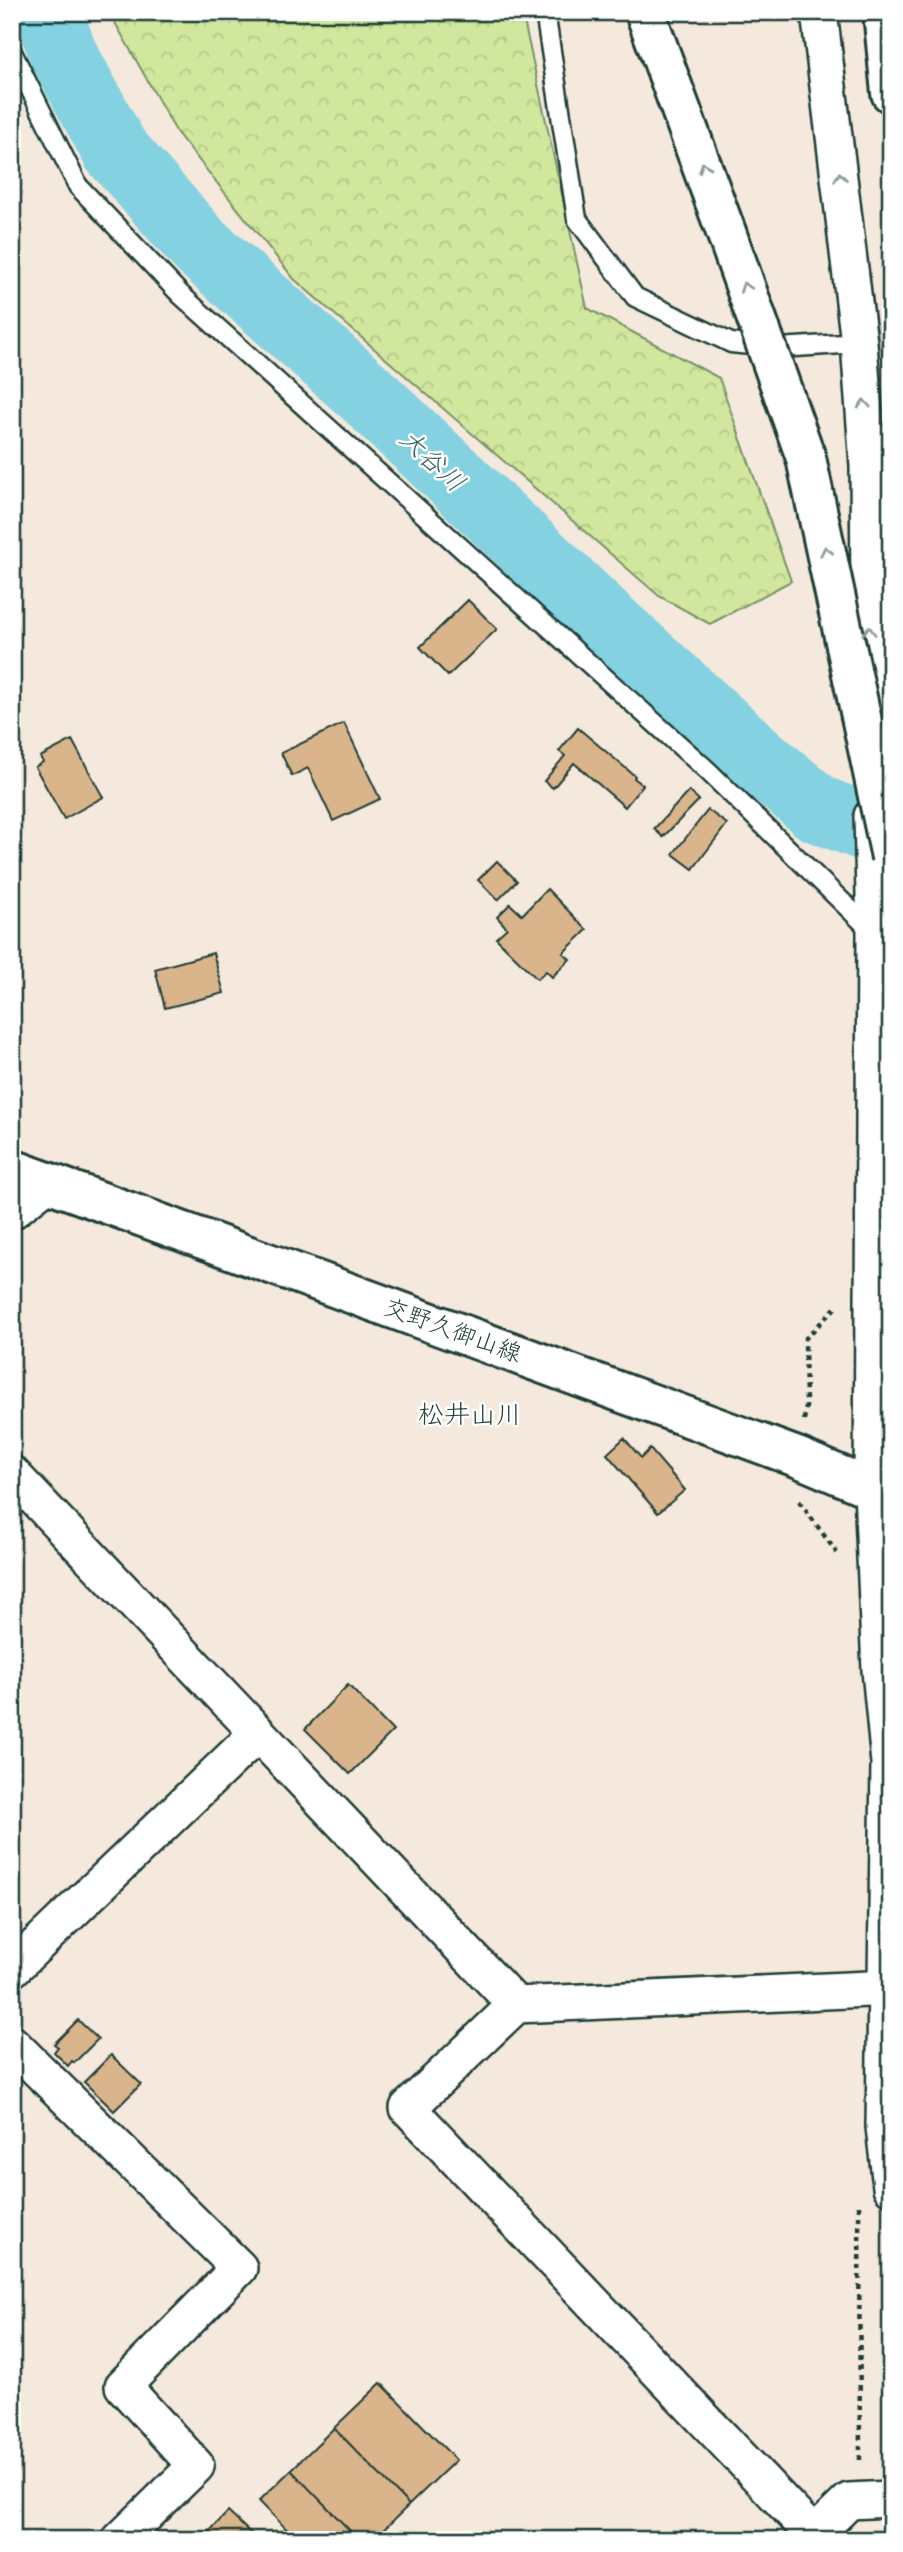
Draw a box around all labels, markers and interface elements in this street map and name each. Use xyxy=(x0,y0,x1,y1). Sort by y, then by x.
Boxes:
one-way arrow xyxy=(698,162,712,174)
one-way arrow xyxy=(832,171,847,183)
one-way arrow xyxy=(740,281,754,293)
one-way arrow xyxy=(856,398,871,409)
water label: 大谷川 xyxy=(393,421,473,499)
one-way arrow xyxy=(819,545,834,557)
one-way arrow xyxy=(861,625,877,636)
street label: 交野久御山線 xyxy=(380,1290,526,1370)
district label: 松井山川 xyxy=(418,1396,522,1431)

